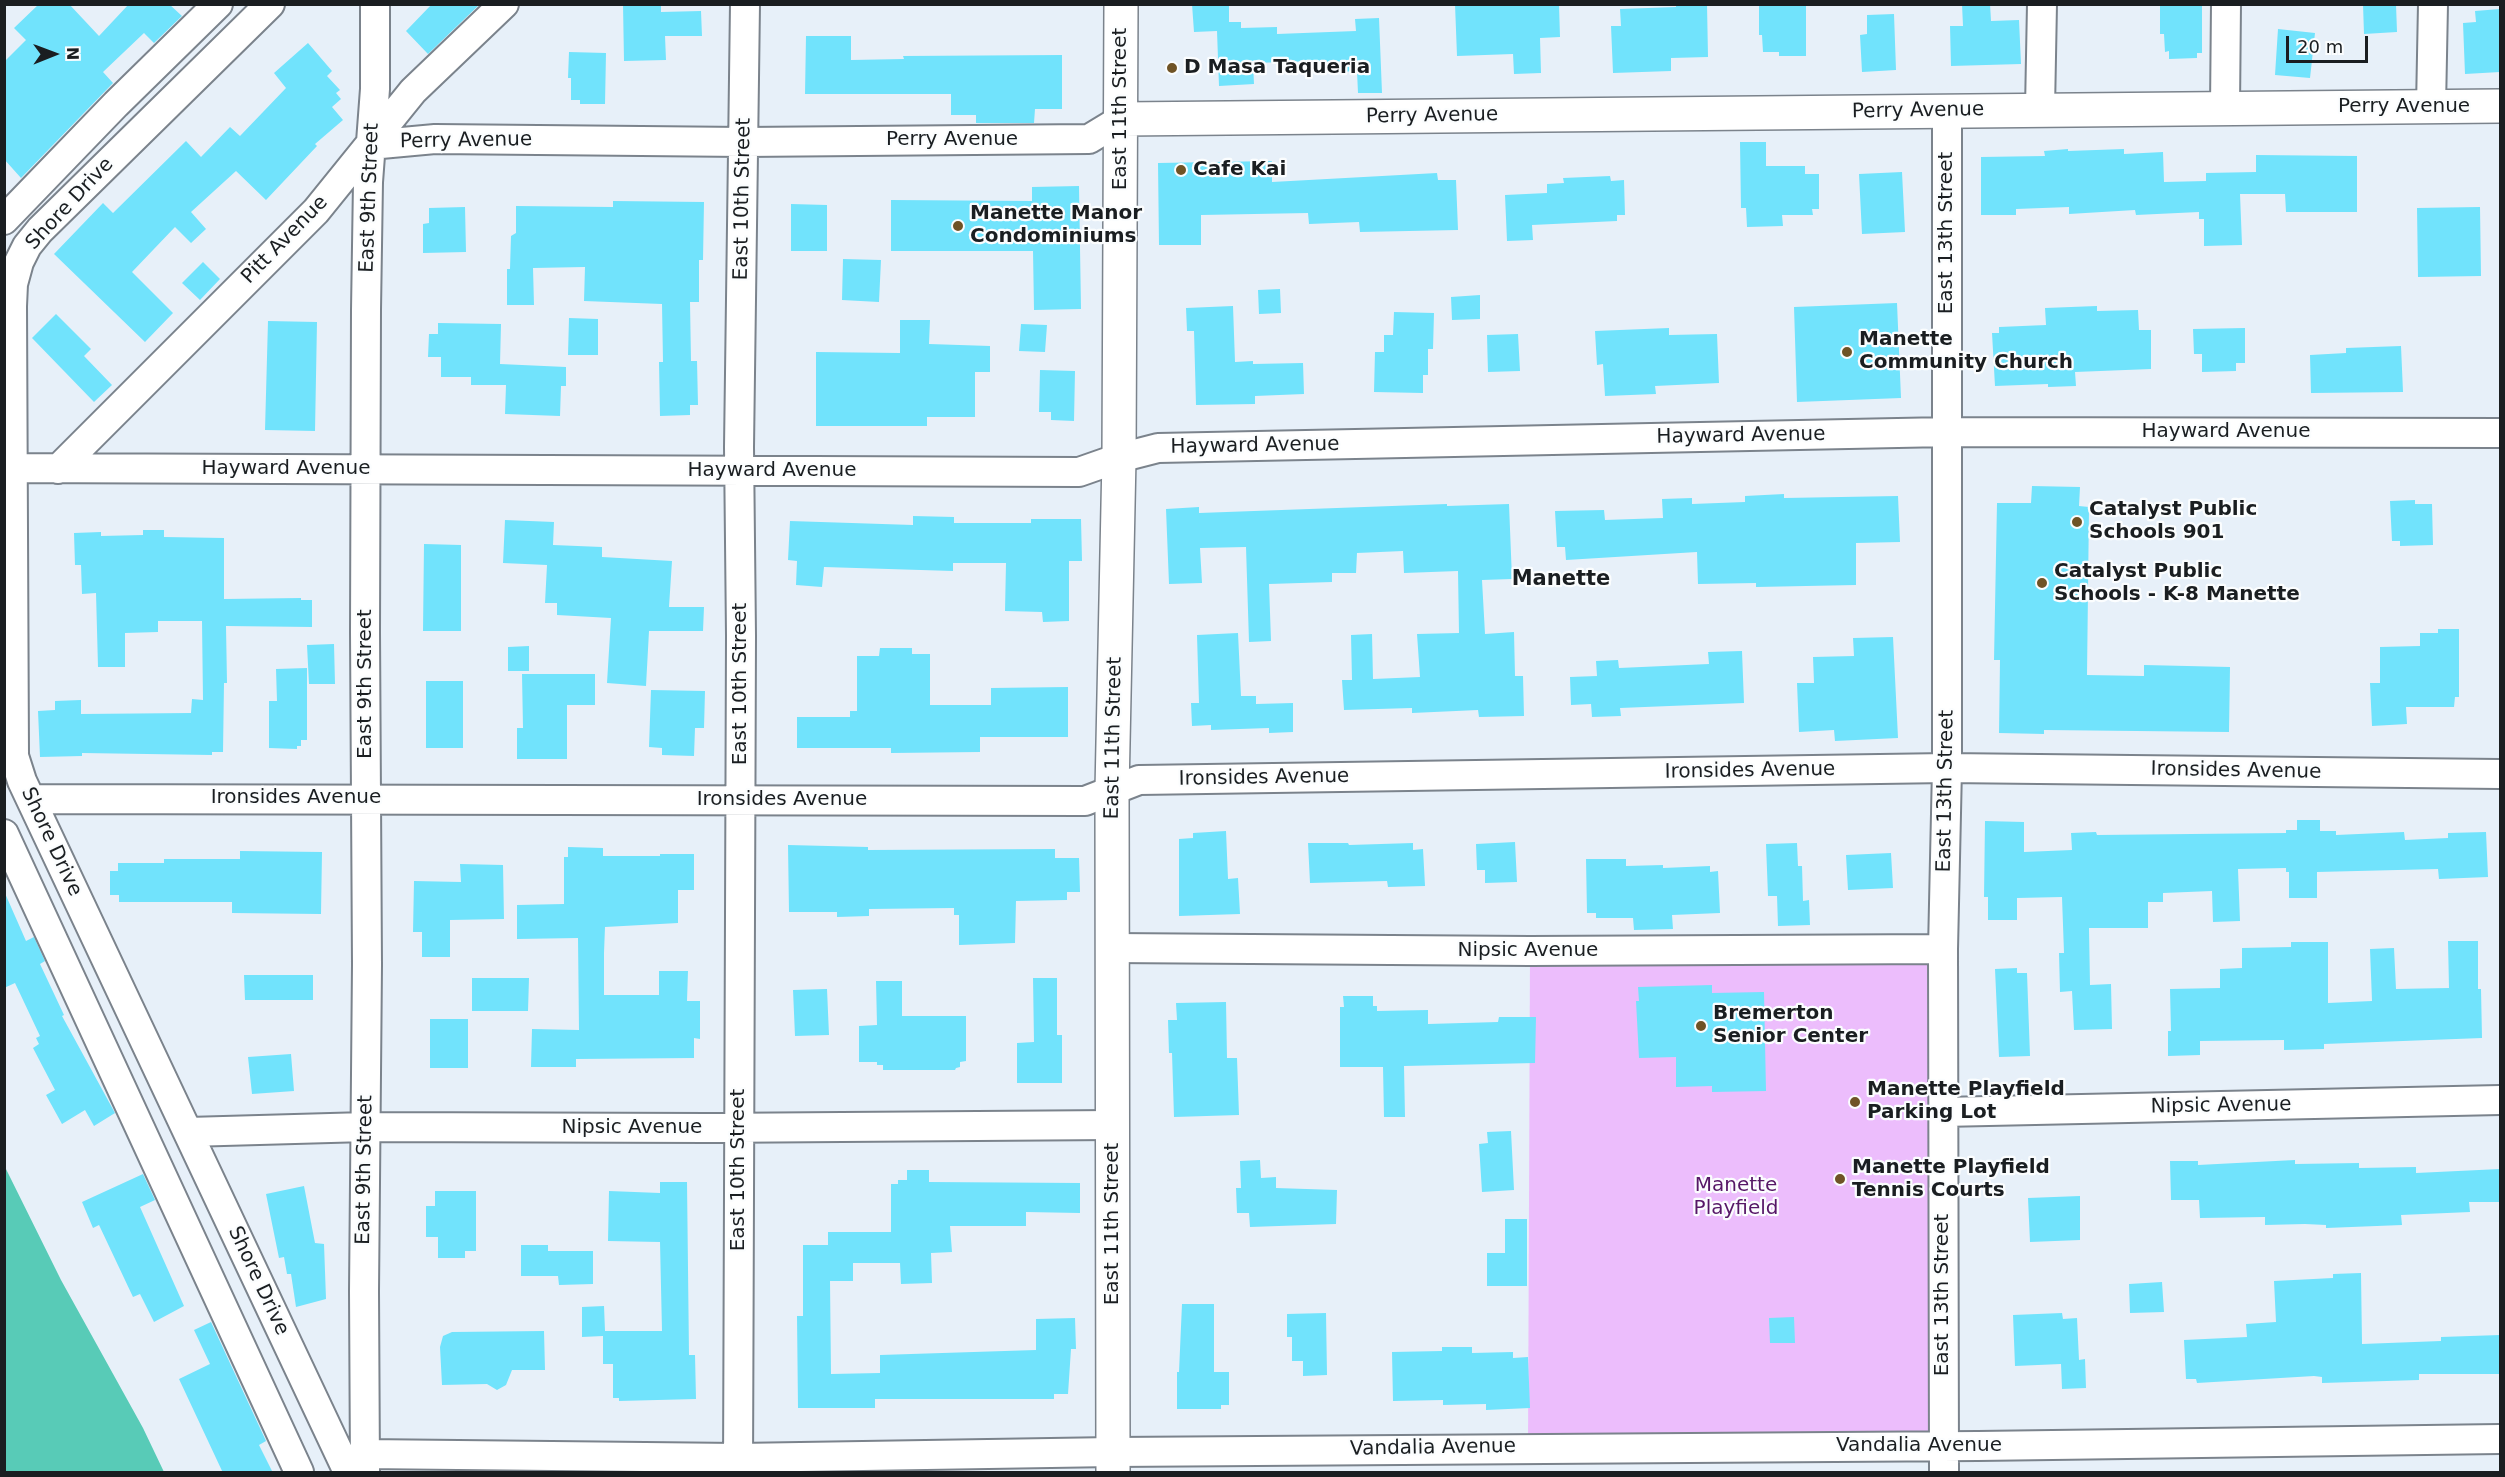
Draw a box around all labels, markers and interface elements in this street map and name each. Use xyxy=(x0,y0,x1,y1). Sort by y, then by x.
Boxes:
north arrow xyxy=(24,24,84,84)
scale bar xyxy=(2289,24,2372,62)
street label: East 11th Street xyxy=(1109,28,1133,190)
text: 20 m xyxy=(2297,36,2343,57)
text: N xyxy=(63,47,82,61)
place label: D Masa Taqueria xyxy=(1184,56,1370,80)
marker: D Masa Taqueria xyxy=(1165,61,1179,75)
street label: Perry Avenue xyxy=(2338,95,2470,119)
street label: Perry Avenue xyxy=(1852,98,1984,124)
street label: Perry Avenue xyxy=(1366,103,1498,129)
street label: East 10th Street xyxy=(730,117,756,281)
street label: East 9th Street xyxy=(355,123,385,273)
street label: Perry Avenue xyxy=(400,128,532,154)
street label: Perry Avenue xyxy=(886,128,1018,152)
street label: East 13th Street xyxy=(1935,152,1959,314)
street label: Shore Drive xyxy=(21,153,119,255)
place label: Cafe Kai xyxy=(1193,158,1286,182)
marker: Cafe Kai xyxy=(1174,163,1188,177)
street label: Pitt Avenue xyxy=(237,191,333,289)
place label: Manette Manor Condominiums xyxy=(970,202,1142,249)
marker: Manette Manor Condominiums xyxy=(951,219,965,233)
place label: Manette Community Church xyxy=(1859,328,2073,375)
marker: Manette Community Church xyxy=(1840,345,1854,359)
street label: Hayward Avenue xyxy=(2142,420,2310,444)
street label: Hayward Avenue xyxy=(1656,423,1826,449)
street label: Hayward Avenue xyxy=(1170,433,1340,459)
street label: Hayward Avenue xyxy=(202,457,370,481)
street label: Hayward Avenue xyxy=(688,459,856,483)
place label: Catalyst Public Schools 901 xyxy=(2089,498,2257,545)
marker: Catalyst Public Schools 901 xyxy=(2070,515,2084,529)
place label: Catalyst Public Schools - K-8 Manette xyxy=(2054,560,2300,607)
district label: Manette xyxy=(1512,567,1610,593)
marker: Catalyst Public Schools - K-8 Manette xyxy=(2035,576,2049,590)
street label: East 10th Street xyxy=(729,603,753,765)
street label: East 9th Street xyxy=(354,609,378,759)
street label: East 11th Street xyxy=(1101,656,1127,820)
street label: East 13th Street xyxy=(1933,709,1959,873)
street label: Ironsides Avenue xyxy=(1664,758,1836,784)
street label: Ironsides Avenue xyxy=(2150,758,2322,784)
street label: Ironsides Avenue xyxy=(1178,765,1350,791)
street label: Shore Drive xyxy=(15,784,87,900)
street label: Ironsides Avenue xyxy=(211,786,381,810)
street label: Ironsides Avenue xyxy=(697,788,867,812)
street label: Nipsic Avenue xyxy=(1458,939,1598,963)
place label: Bremerton Senior Center xyxy=(1713,1002,1868,1049)
marker: Bremerton Senior Center xyxy=(1694,1019,1708,1033)
place label: Manette Playfield Parking Lot xyxy=(1867,1078,2065,1125)
street label: East 10th Street xyxy=(727,1089,751,1251)
street label: Nipsic Avenue xyxy=(2150,1093,2292,1119)
street label: East 9th Street xyxy=(352,1095,378,1245)
marker: Manette Playfield Parking Lot xyxy=(1848,1095,1862,1109)
street label: Nipsic Avenue xyxy=(562,1116,702,1140)
street label: East 11th Street xyxy=(1101,1143,1125,1305)
place label: Manette Playfield Tennis Courts xyxy=(1852,1156,2050,1203)
marker: Manette Playfield Tennis Courts xyxy=(1833,1172,1847,1186)
park label: Manette Playfield xyxy=(1694,1174,1778,1221)
street label: East 13th Street xyxy=(1931,1214,1955,1376)
street label: Shore Drive xyxy=(222,1223,294,1339)
street label: Vandalia Avenue xyxy=(1836,1434,2002,1458)
street label: Vandalia Avenue xyxy=(1350,1435,1516,1461)

